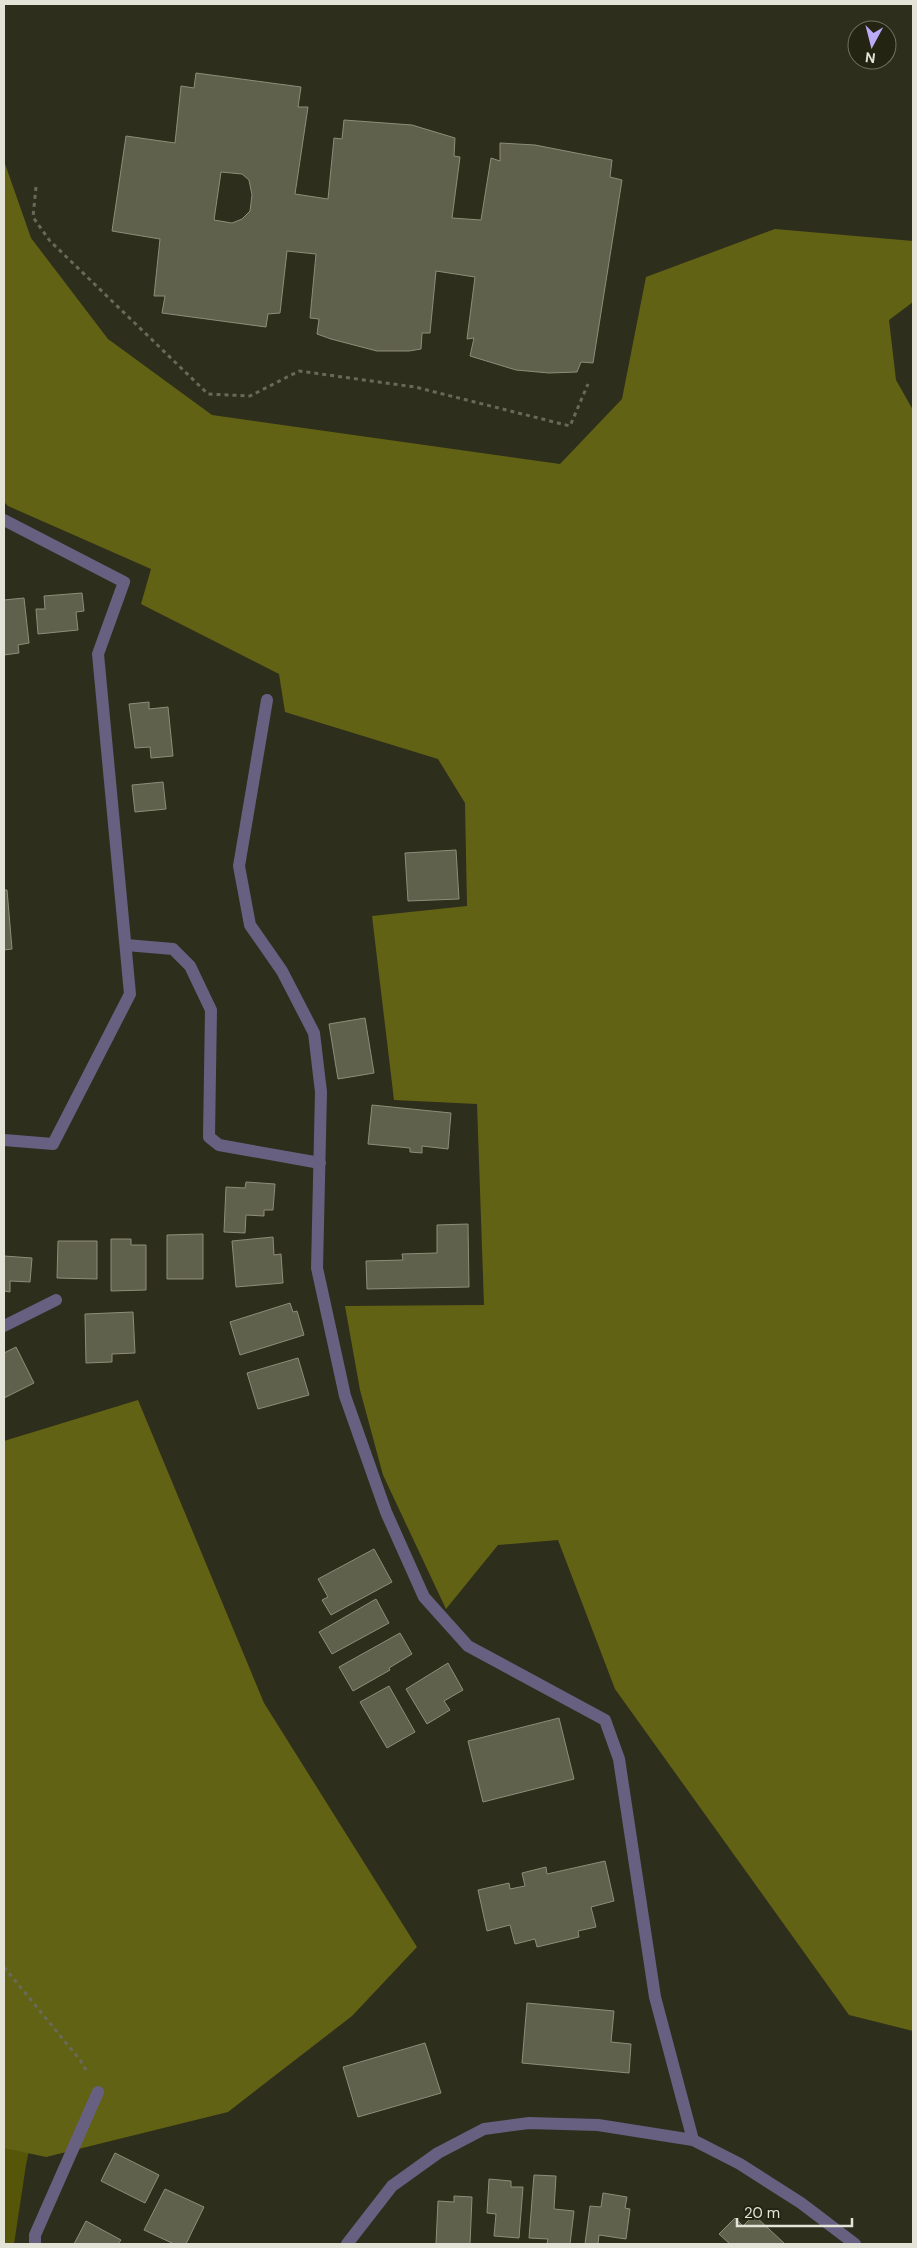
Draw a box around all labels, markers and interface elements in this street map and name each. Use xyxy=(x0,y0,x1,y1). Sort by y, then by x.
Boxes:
north arrow xyxy=(847,20,897,70)
text: N xyxy=(864,48,877,67)
scale bar xyxy=(737,2196,852,2228)
text: 20 m xyxy=(744,2203,780,2223)

